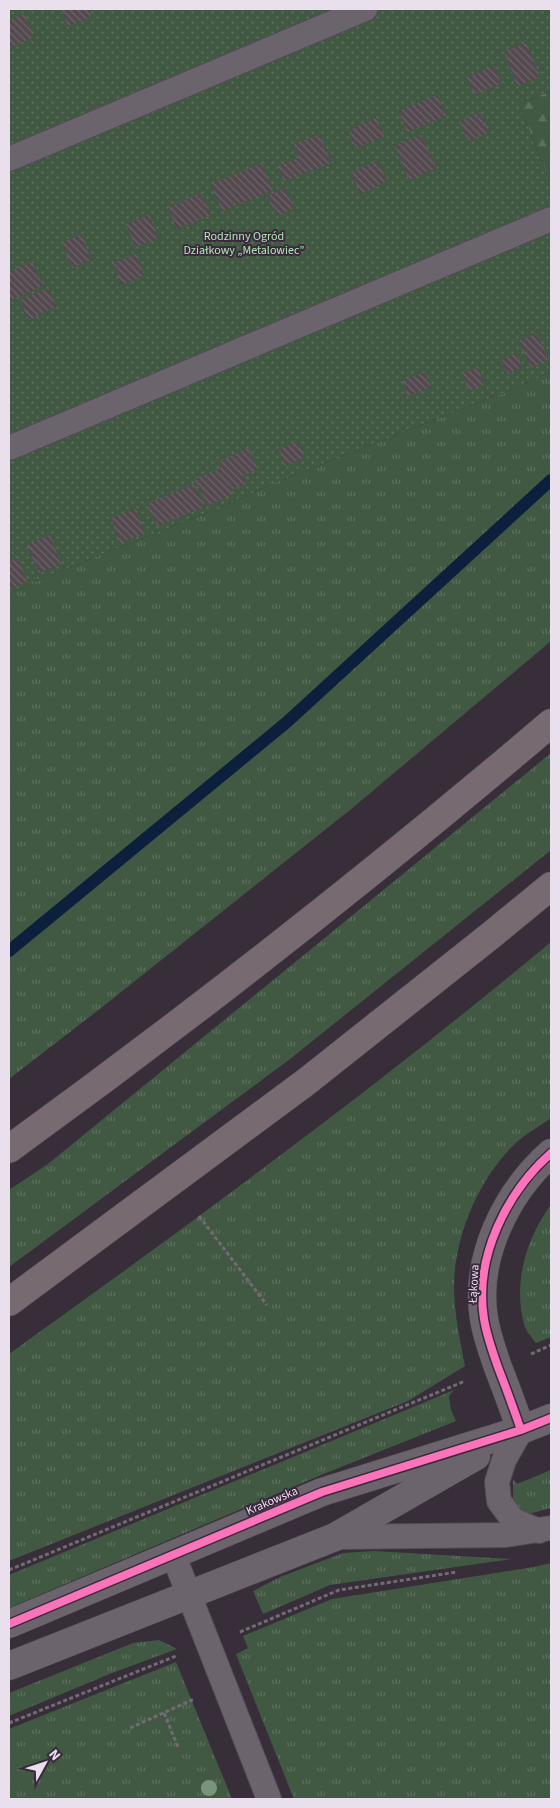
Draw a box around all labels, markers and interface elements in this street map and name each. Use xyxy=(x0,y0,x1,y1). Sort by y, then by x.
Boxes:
park label: Rodzinny Ogród Działkowy „Metalowiec” xyxy=(184,228,304,259)
street label: Łąkowa xyxy=(464,1264,484,1305)
street label: Krakowska xyxy=(244,1483,300,1519)
north arrow xyxy=(20,1738,70,1788)
text: N xyxy=(44,1745,65,1765)

